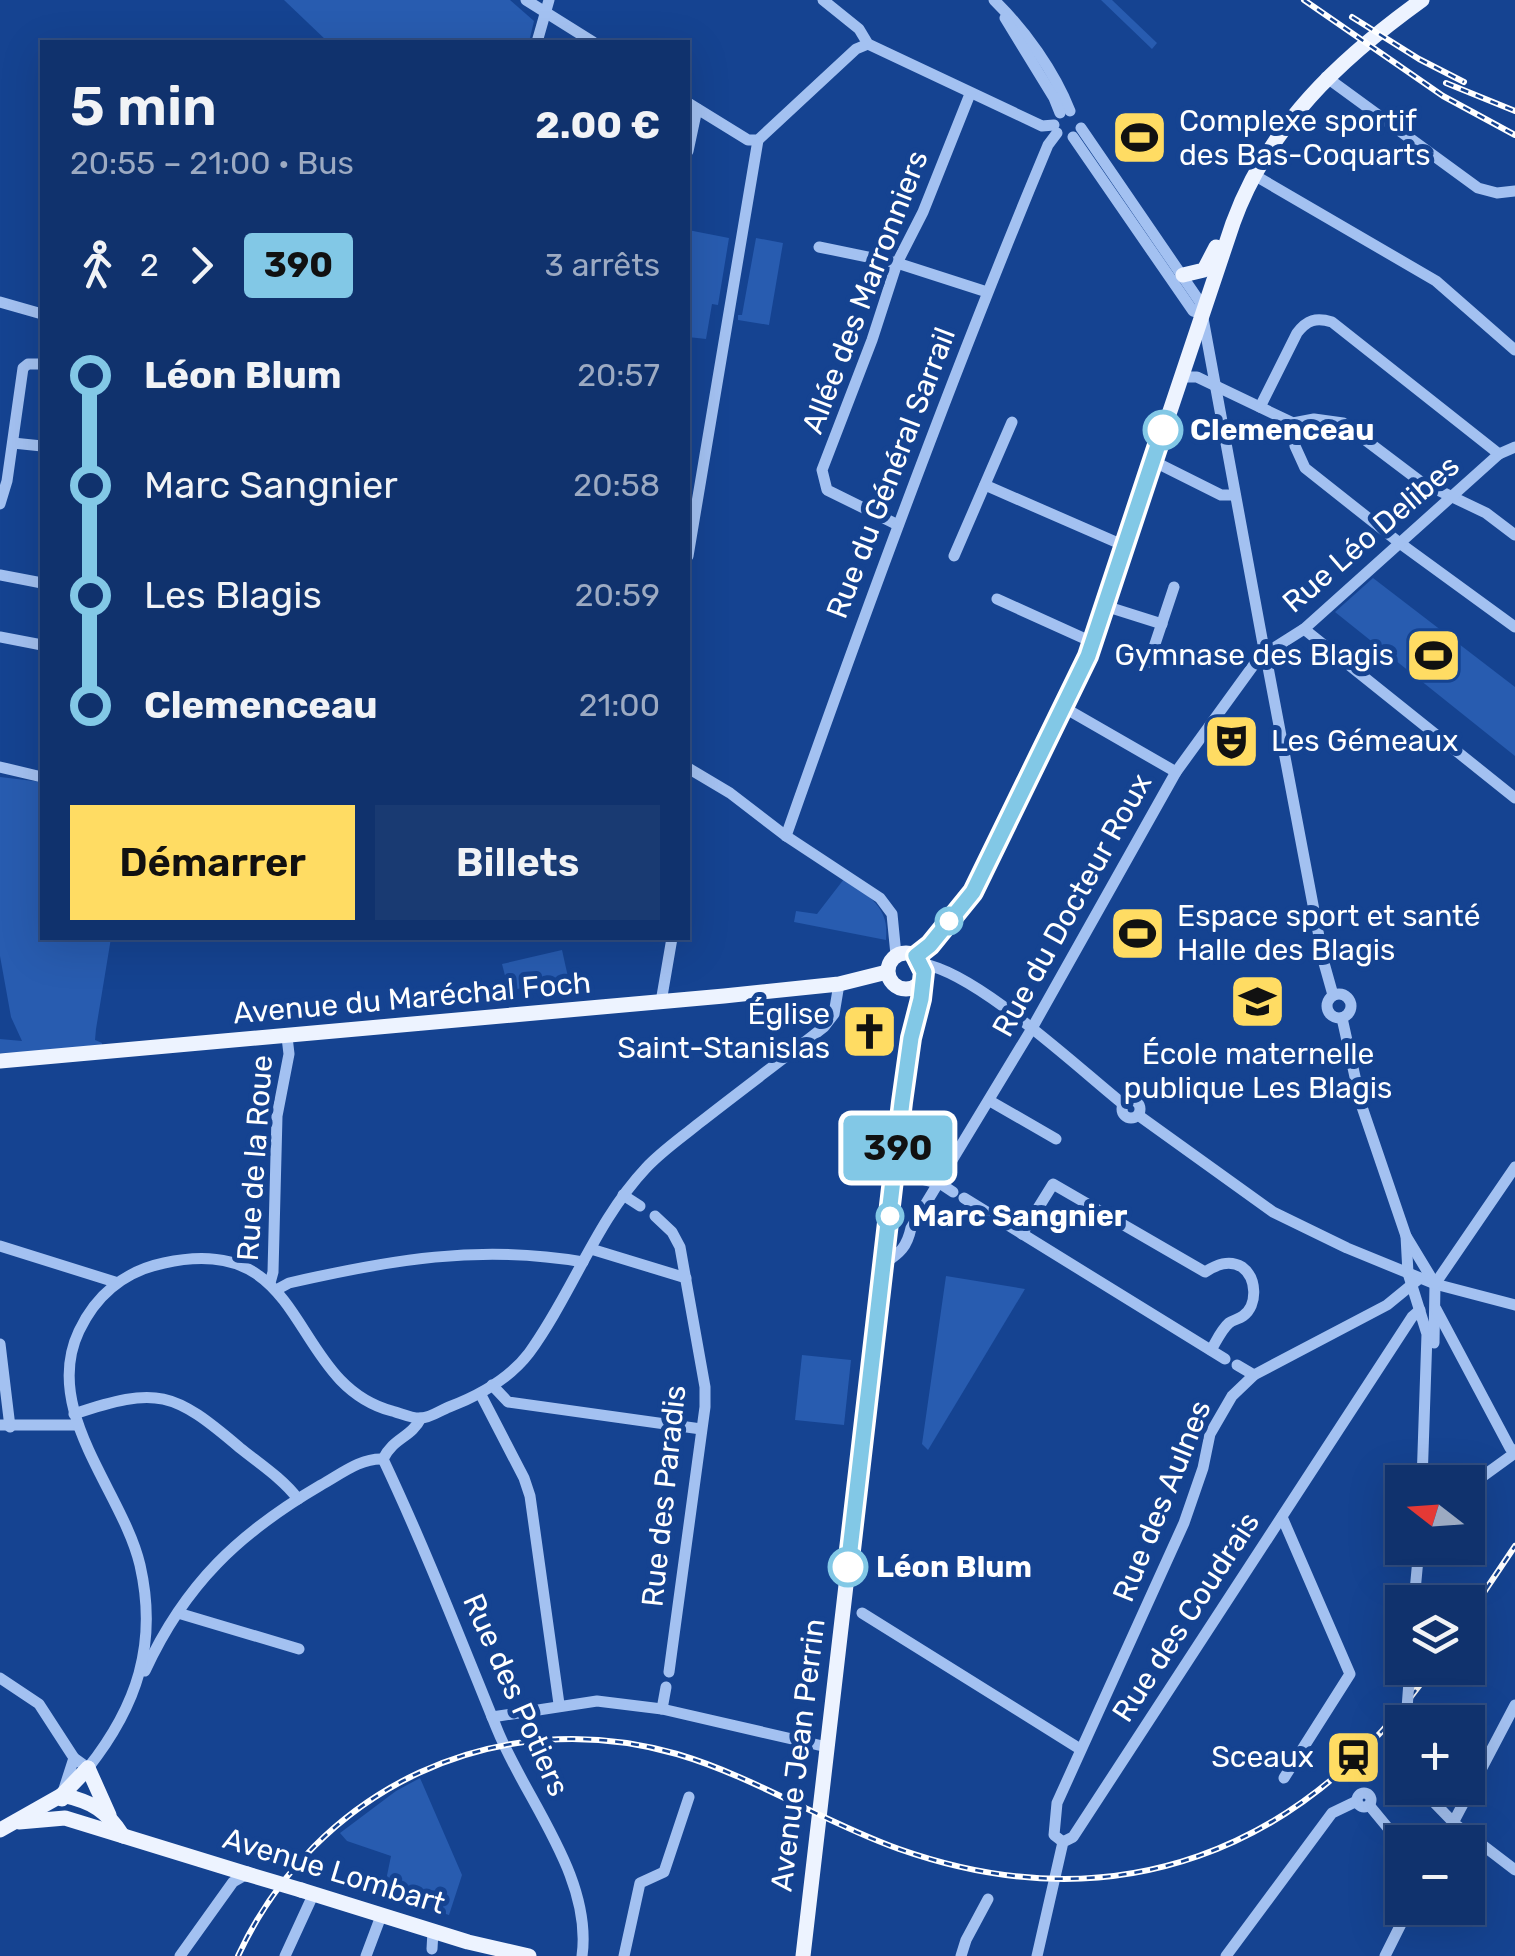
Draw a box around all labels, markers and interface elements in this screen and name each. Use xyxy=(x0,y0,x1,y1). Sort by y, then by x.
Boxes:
text: 5 min xyxy=(70,74,217,139)
text: 2.00 € xyxy=(535,102,660,148)
place label: Complexe sportif des Bas-Coquarts xyxy=(1179,103,1431,173)
sports icon: Complexe sportif des Bas-Coquarts xyxy=(1110,108,1170,168)
text: 20:55 – 21:00 · Bus xyxy=(70,144,354,182)
street label: Allée des Marronniers xyxy=(794,145,936,439)
icon: walk xyxy=(70,238,125,293)
icon: forward xyxy=(174,238,229,293)
text: 390 xyxy=(264,244,333,286)
text: 2 xyxy=(140,246,159,284)
text: 3 arrêts xyxy=(545,246,660,284)
street label: Rue du Général Sarrail xyxy=(819,323,963,623)
text: Léon Blum xyxy=(144,352,342,398)
text: 20:57 xyxy=(577,356,660,394)
marker: Clemenceau xyxy=(1144,411,1182,449)
place label: Clemenceau xyxy=(1190,412,1375,448)
street label: Rue Léo Delibes xyxy=(1276,448,1466,620)
text: Marc Sangnier xyxy=(144,462,398,508)
text: 20:58 xyxy=(573,466,660,504)
text: Les Blagis xyxy=(144,572,322,618)
text: 20:59 xyxy=(575,576,660,614)
sports icon: Gymnase des Blagis xyxy=(1403,625,1463,685)
place label: Gymnase des Blagis xyxy=(1114,637,1394,673)
text: Clemenceau xyxy=(144,682,378,728)
text: 21:00 xyxy=(579,686,660,724)
theatre icon: Les Gémeaux xyxy=(1202,711,1262,771)
place label: Les Gémeaux xyxy=(1271,723,1459,759)
street label: Rue du Docteur Roux xyxy=(985,767,1159,1043)
button: Démarrer xyxy=(70,805,355,920)
button: Billets xyxy=(375,805,660,920)
place label: Espace sport et santé Halle des Blagis xyxy=(1177,898,1481,968)
sports icon: Espace sport et santé Halle des Blagis xyxy=(1108,903,1168,963)
unlabelled marker xyxy=(936,908,962,934)
street label: Avenue du Maréchal Foch xyxy=(231,964,593,1032)
school or university icon: École maternelle publique Les Blagis xyxy=(1228,971,1288,1031)
place label: Église Saint-Stanislas xyxy=(617,996,830,1066)
church icon: Église Saint-Stanislas xyxy=(839,1001,899,1061)
place label: École maternelle publique Les Blagis xyxy=(1124,1036,1392,1106)
street label: Rue de la Roue xyxy=(230,1054,280,1262)
line badge: 390 xyxy=(840,1116,956,1180)
text: 390 xyxy=(863,1127,933,1169)
place label: Marc Sangnier xyxy=(912,1198,1128,1234)
marker: Marc Sangnier xyxy=(877,1203,903,1229)
street label: Rue des Paradis xyxy=(634,1383,694,1609)
street label: Rue des Aulnes xyxy=(1105,1395,1219,1607)
north arrow xyxy=(1385,1465,1485,1565)
map controls xyxy=(1385,1465,1485,1925)
street label: Rue des Coudrais xyxy=(1105,1505,1267,1729)
marker: Léon Blum xyxy=(829,1548,867,1586)
place label: Léon Blum xyxy=(876,1549,1032,1585)
button: layers xyxy=(1385,1585,1485,1685)
street label: Rue des Potiers xyxy=(455,1588,577,1802)
street label: Avenue Jean Perrin xyxy=(763,1617,833,1893)
button: + xyxy=(1385,1705,1485,1805)
station icon: Sceaux xyxy=(1323,1727,1383,1787)
place label: Sceaux xyxy=(1211,1739,1314,1775)
street label: Avenue Lombart xyxy=(219,1820,450,1922)
button: − xyxy=(1385,1825,1485,1925)

